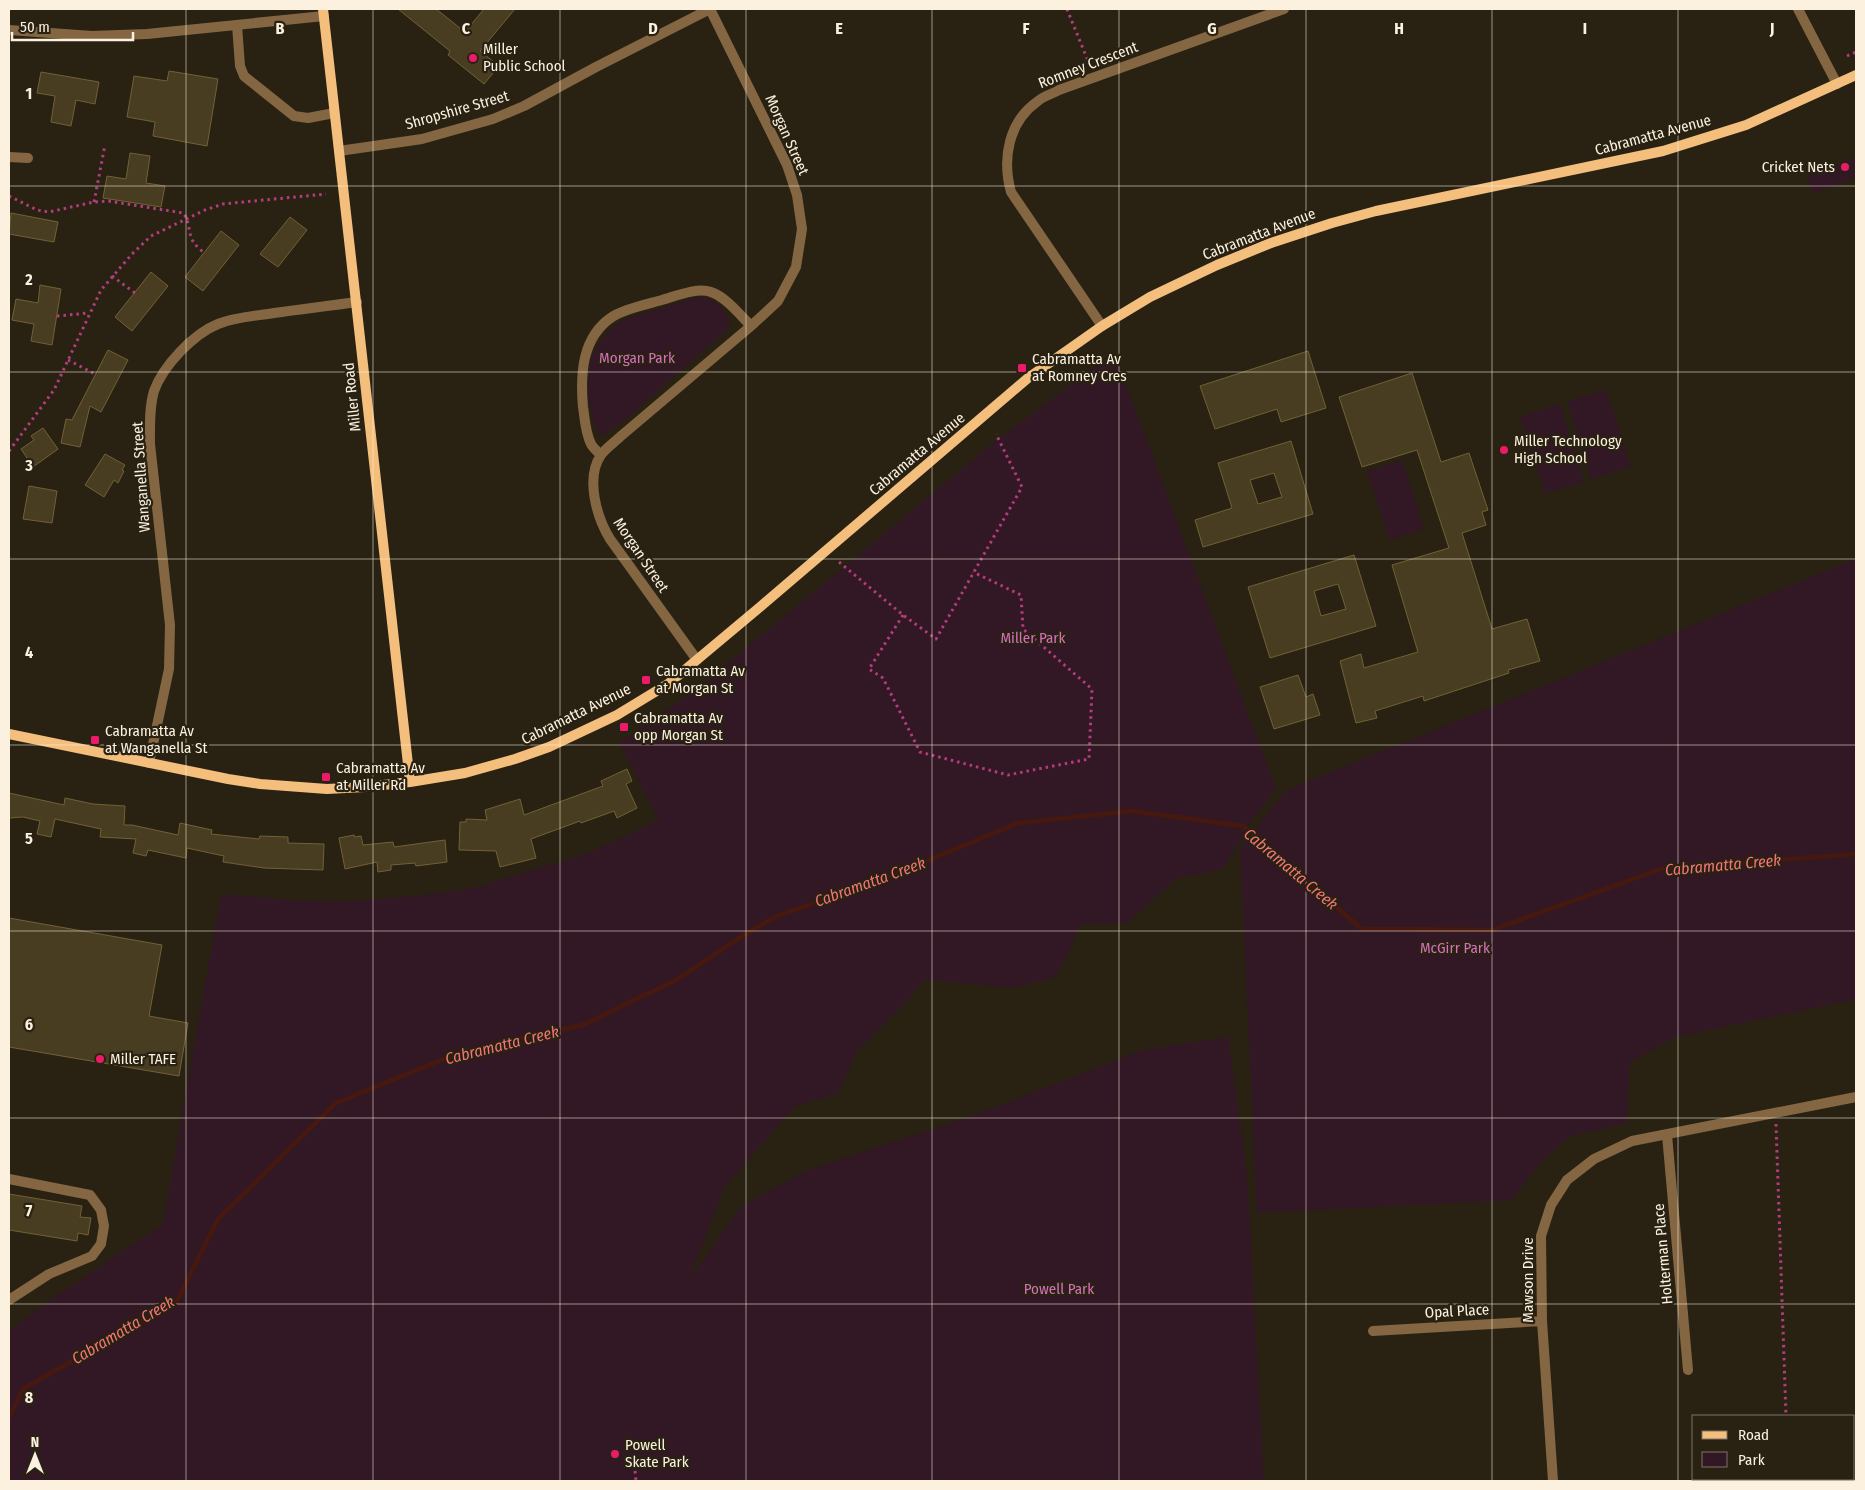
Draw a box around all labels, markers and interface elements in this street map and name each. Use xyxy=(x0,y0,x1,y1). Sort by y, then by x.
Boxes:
scale bar xyxy=(12,10,134,42)
text: 50 m xyxy=(20,18,50,36)
text: B xyxy=(276,19,285,38)
text: C xyxy=(462,19,471,38)
text: D xyxy=(648,19,658,38)
text: E xyxy=(835,19,843,38)
text: F xyxy=(1022,19,1030,38)
text: G xyxy=(1207,19,1217,38)
text: H xyxy=(1394,19,1404,38)
text: I xyxy=(1583,19,1587,38)
text: J xyxy=(1769,19,1774,38)
street label: Romney Crescent xyxy=(1036,38,1140,92)
place label: Miller Public School xyxy=(483,40,566,75)
marker: Miller Public School xyxy=(467,52,479,64)
text: 1 xyxy=(26,84,32,103)
street label: Shropshire Street xyxy=(403,87,511,133)
street label: Morgan Street xyxy=(761,92,813,178)
street label: Cabramatta Avenue xyxy=(1593,111,1713,159)
place label: Cricket Nets xyxy=(1762,158,1835,176)
marker: Cricket Nets xyxy=(1839,161,1851,173)
street label: Cabramatta Avenue xyxy=(1200,204,1318,264)
text: 2 xyxy=(24,270,33,289)
park label: Morgan Park xyxy=(599,349,675,367)
place label: Cabramatta Av at Romney Cres xyxy=(1032,350,1127,385)
street label: Miller Road xyxy=(339,361,365,433)
marker: Cabramatta Av at Romney Cres xyxy=(1016,362,1028,374)
street label: Cabramatta Avenue xyxy=(865,409,969,499)
street label: Wanganella Street xyxy=(128,421,154,533)
place label: Miller Technology High School xyxy=(1514,432,1622,467)
marker: Miller Technology High School xyxy=(1498,444,1510,456)
text: 3 xyxy=(24,456,33,475)
street label: Morgan Street xyxy=(609,514,673,596)
park label: Miller Park xyxy=(1000,629,1066,647)
text: 4 xyxy=(25,643,33,662)
place label: Cabramatta Av at Morgan St xyxy=(656,662,745,697)
marker: Cabramatta Av at Morgan St xyxy=(640,674,652,686)
street label: Cabramatta Avenue xyxy=(518,680,634,748)
place label: Cabramatta Av opp Morgan St xyxy=(634,709,723,744)
marker: Cabramatta Av opp Morgan St xyxy=(618,721,630,733)
place label: Cabramatta Av at Wanganella St xyxy=(105,722,207,757)
marker: Cabramatta Av at Wanganella St xyxy=(89,734,101,746)
place label: Cabramatta Av at Miller Rd xyxy=(336,759,425,794)
marker: Cabramatta Av at Miller Rd xyxy=(320,771,332,783)
water label: Cabramatta Creek xyxy=(1240,824,1342,914)
text: 5 xyxy=(25,829,33,848)
water label: Cabramatta Creek xyxy=(1664,850,1782,880)
water label: Cabramatta Creek xyxy=(812,853,928,911)
park label: McGirr Park xyxy=(1420,939,1490,957)
text: 6 xyxy=(25,1015,33,1034)
water label: Cabramatta Creek xyxy=(443,1022,561,1068)
place label: Miller TAFE xyxy=(110,1050,176,1068)
marker: Miller TAFE xyxy=(94,1053,106,1065)
text: 7 xyxy=(26,1201,33,1220)
street label: Holterman Place xyxy=(1650,1203,1676,1305)
street label: Mawson Drive xyxy=(1519,1237,1537,1323)
park label: Powell Park xyxy=(1024,1280,1094,1298)
water label: Cabramatta Creek xyxy=(68,1292,178,1368)
street label: Opal Place xyxy=(1424,1300,1490,1322)
text: 8 xyxy=(25,1388,34,1407)
legend xyxy=(1692,1415,1855,1480)
text: Road xyxy=(1738,1426,1769,1444)
north arrow xyxy=(10,1430,60,1480)
text: N xyxy=(31,1434,39,1451)
place label: Powell Skate Park xyxy=(625,1436,689,1471)
marker: Powell Skate Park xyxy=(609,1448,621,1460)
text: Park xyxy=(1738,1451,1765,1469)

